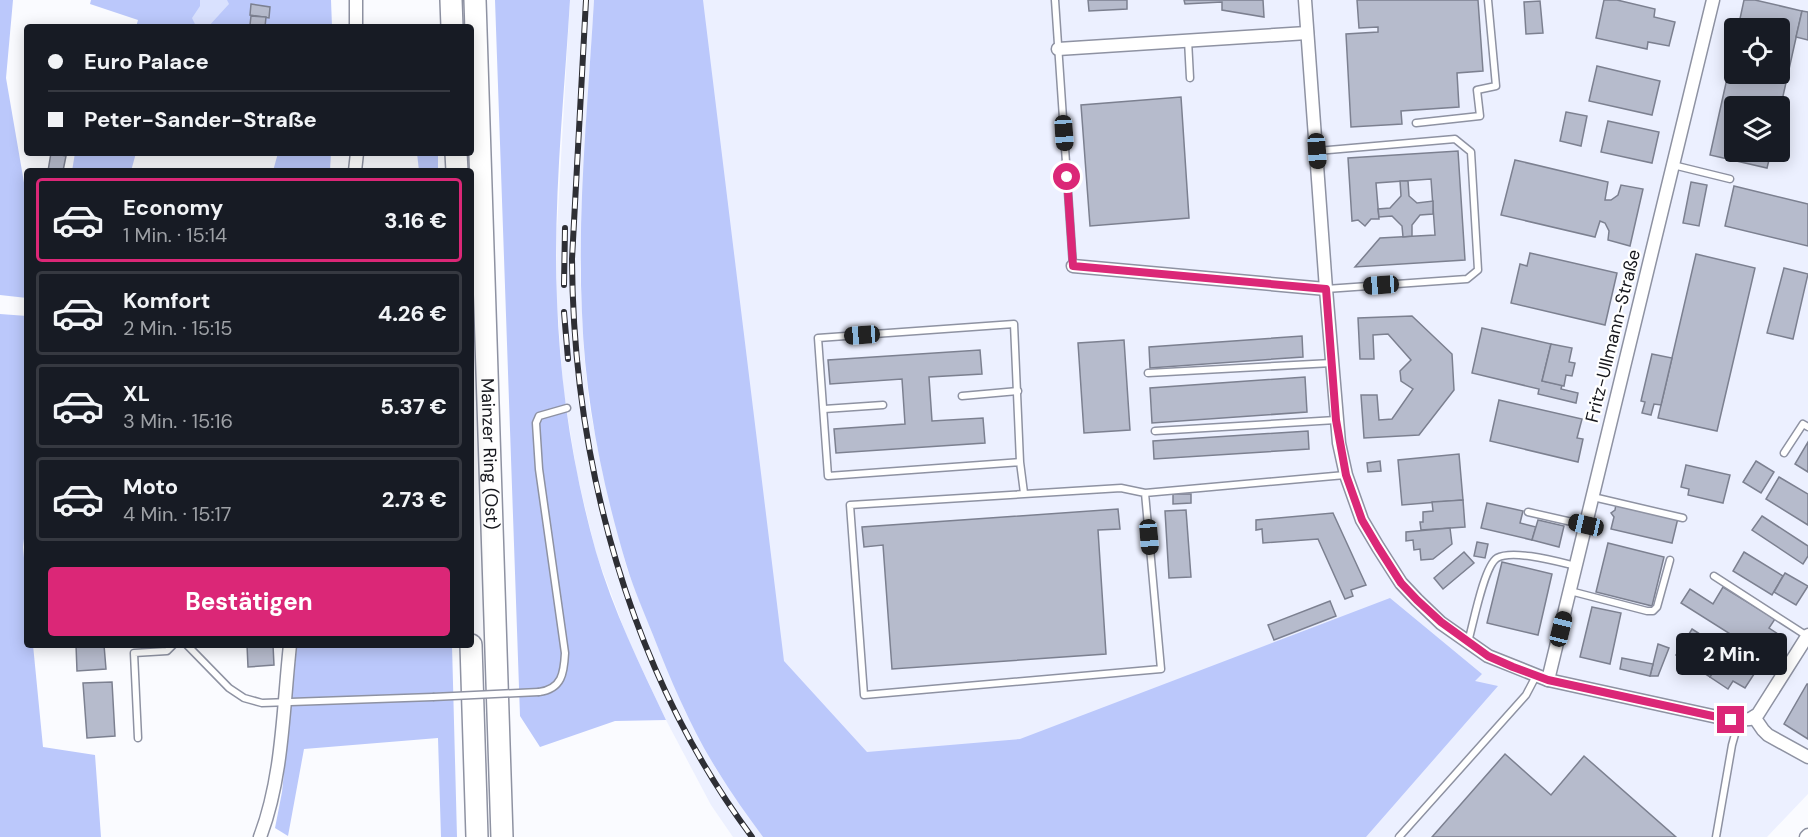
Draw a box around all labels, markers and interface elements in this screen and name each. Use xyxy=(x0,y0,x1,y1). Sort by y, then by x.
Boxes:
map controls xyxy=(1724,18,1790,162)
button: locate xyxy=(1724,18,1790,84)
text: Euro Palace xyxy=(84,47,209,76)
button: layers xyxy=(1724,96,1790,162)
text: Peter-Sander-Straße xyxy=(84,105,317,134)
car xyxy=(1054,114,1074,152)
car xyxy=(1307,132,1327,170)
route start xyxy=(1053,163,1080,190)
icon: car xyxy=(51,193,105,247)
text: Economy xyxy=(123,193,223,222)
text: 3.16 € xyxy=(384,206,447,235)
text: 1 Min. · 15:14 xyxy=(123,222,227,248)
street label: Fritz-Ullmann-Straße xyxy=(1580,247,1646,425)
car xyxy=(1362,275,1400,295)
icon: car xyxy=(51,286,105,340)
text: Komfort xyxy=(123,286,210,315)
text: 4.26 € xyxy=(378,299,447,328)
text: 2 Min. · 15:15 xyxy=(123,315,232,341)
car xyxy=(843,325,881,345)
street label: Mainzer Ring (Ost) xyxy=(475,378,504,530)
icon: car xyxy=(51,379,105,433)
text: XL xyxy=(123,379,150,408)
text: 5.37 € xyxy=(380,392,447,421)
text: 3 Min. · 15:16 xyxy=(123,408,233,434)
icon: car xyxy=(51,472,105,526)
text: Moto xyxy=(123,472,178,501)
text: 2.73 € xyxy=(382,485,447,514)
text: 4 Min. · 15:17 xyxy=(123,501,232,527)
car xyxy=(1566,512,1606,538)
car xyxy=(1138,518,1160,556)
button: Bestätigen xyxy=(48,567,450,636)
car xyxy=(1548,609,1574,649)
callout: 2 Min. xyxy=(1676,633,1786,675)
text: 2 Min. xyxy=(1703,641,1760,667)
route end xyxy=(1717,706,1744,733)

